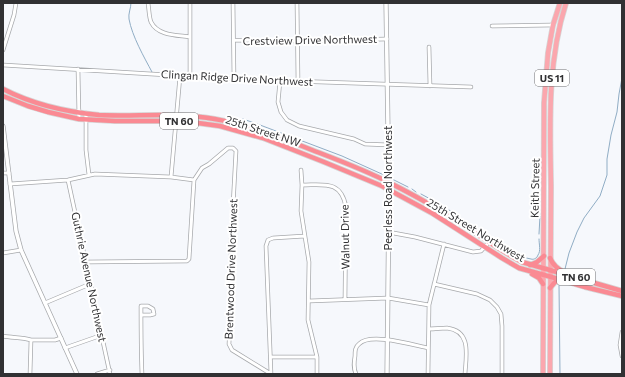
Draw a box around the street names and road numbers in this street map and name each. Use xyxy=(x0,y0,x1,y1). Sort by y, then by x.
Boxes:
street label: Crestview Drive Northwest xyxy=(243,32,378,47)
street label: Clingan Ridge Drive Northwest xyxy=(161,67,314,88)
road number: US 11 xyxy=(535,70,569,86)
street label: 25th Street NW xyxy=(224,112,302,149)
road number: TN 60 xyxy=(160,113,198,129)
street label: Peerless Road Northwest xyxy=(381,125,394,251)
street label: Keith Street xyxy=(527,158,542,218)
street label: 25th Street Northwest xyxy=(425,195,528,264)
street label: Brentwood Drive Northwest xyxy=(222,198,239,340)
street label: Walnut Drive xyxy=(337,204,352,270)
street label: Guthrie Avenue Northwest xyxy=(69,211,110,344)
road number: TN 60 xyxy=(557,269,595,285)

